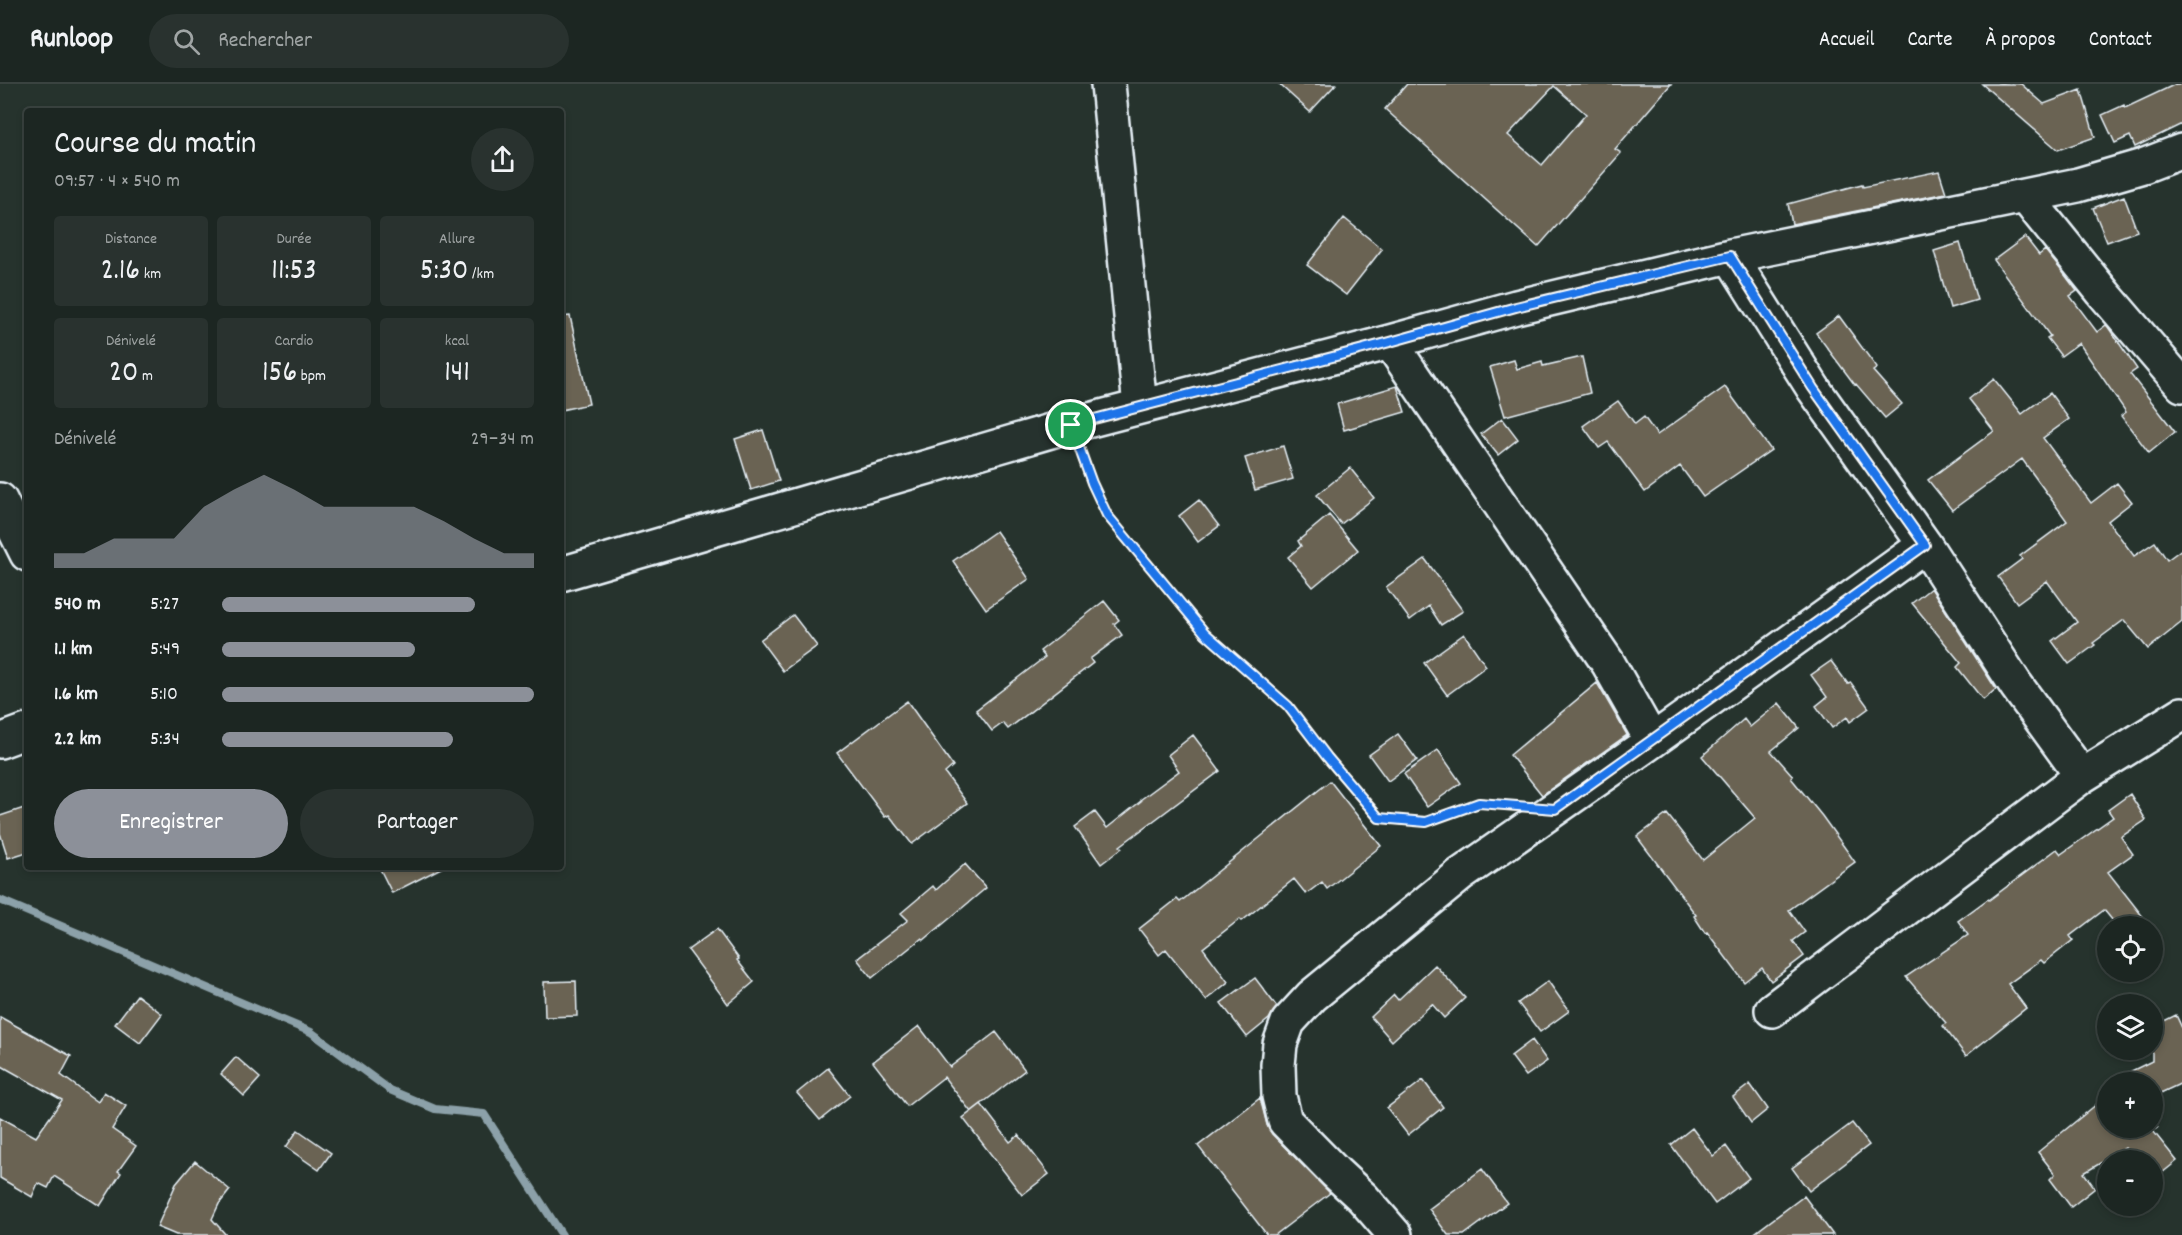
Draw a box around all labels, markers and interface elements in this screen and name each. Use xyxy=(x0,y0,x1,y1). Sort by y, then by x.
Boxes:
search box xyxy=(149,14,569,68)
text: Runloop xyxy=(30,21,113,61)
icon: search xyxy=(170,25,203,58)
text: Rechercher xyxy=(218,26,312,57)
text: Accueil xyxy=(1819,26,1874,56)
text: Carte xyxy=(1907,26,1952,56)
text: À propos xyxy=(1985,26,2056,56)
text: Contact xyxy=(2089,26,2152,56)
text: Course du matin xyxy=(54,122,256,169)
button: share xyxy=(471,128,534,191)
text: 09:57 · 4 × 540 m xyxy=(54,168,180,196)
text: Distance xyxy=(105,228,157,251)
text: Durée xyxy=(276,228,312,251)
text: Allure xyxy=(439,228,475,251)
text: 2.16 xyxy=(101,251,140,294)
text: 11:53 xyxy=(271,251,317,294)
text: 5:30 xyxy=(420,251,468,294)
text: km xyxy=(140,263,161,286)
text: /km xyxy=(468,263,494,286)
text: Dénivelé xyxy=(106,330,156,353)
text: Cardio xyxy=(275,330,313,353)
text: kcal xyxy=(445,330,469,353)
text: 20 xyxy=(109,353,138,396)
text: 156 xyxy=(262,353,297,396)
text: 141 xyxy=(444,353,470,396)
text: m xyxy=(138,365,153,388)
text: bpm xyxy=(297,365,326,388)
pin xyxy=(1045,399,1096,450)
icon: arrive xyxy=(1054,408,1087,441)
text: Dénivelé xyxy=(54,426,116,454)
text: 29–34 m xyxy=(471,426,534,454)
text: 540 m xyxy=(54,591,101,619)
text: 5:27 xyxy=(150,591,179,619)
text: 1.1 km xyxy=(54,636,93,664)
text: 5:49 xyxy=(150,636,180,664)
text: 1.6 km xyxy=(54,681,98,709)
text: 5:10 xyxy=(150,681,178,709)
text: 2.2 km xyxy=(54,726,101,754)
text: 5:34 xyxy=(150,726,180,754)
button: Enregistrer xyxy=(54,789,288,858)
button: Partager xyxy=(300,789,534,858)
map controls xyxy=(2097,916,2163,1216)
button: locate xyxy=(2097,916,2163,982)
button: layers xyxy=(2097,994,2163,1060)
button: + xyxy=(2097,1072,2163,1138)
button: − xyxy=(2097,1150,2163,1216)

